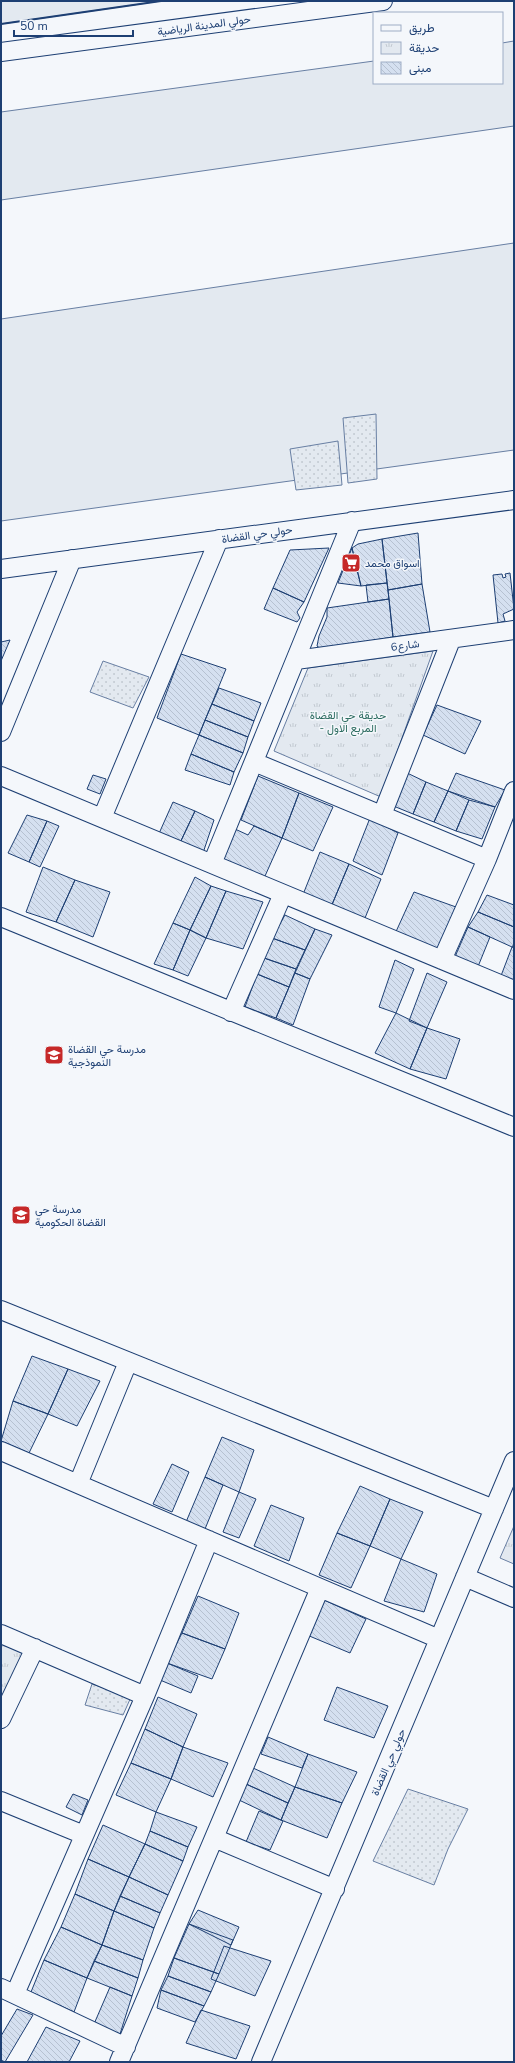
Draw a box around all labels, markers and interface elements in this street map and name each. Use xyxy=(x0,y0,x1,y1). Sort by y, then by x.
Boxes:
scale bar xyxy=(14,12,133,38)
street label: حولي المدينة الرياضية xyxy=(156,12,252,41)
legend xyxy=(373,12,503,84)
text: 50 m xyxy=(20,18,48,34)
text: طريق xyxy=(409,20,435,36)
text: حديقة xyxy=(409,40,439,56)
text: مبنى xyxy=(409,60,431,76)
street label: حولي حي القضاة xyxy=(221,522,294,549)
supermarket icon: اسواق محمد xyxy=(340,552,362,574)
place label: اسواق محمد xyxy=(365,556,420,571)
street label: شارع6 xyxy=(390,636,421,655)
park label: حديقة حي القضاة - المربع الاول xyxy=(310,708,386,736)
place label: مدرسة حي القضاة النموذجية xyxy=(68,1042,146,1070)
school or university icon: مدرسة حي القضاة النموذجية xyxy=(43,1044,65,1066)
place label: مدرسة حي القضاة الحكومية xyxy=(35,1202,106,1230)
school or university icon: مدرسة حي القضاة الحكومية xyxy=(10,1204,32,1226)
street label: حولي حي القضاة xyxy=(368,1726,411,1799)

